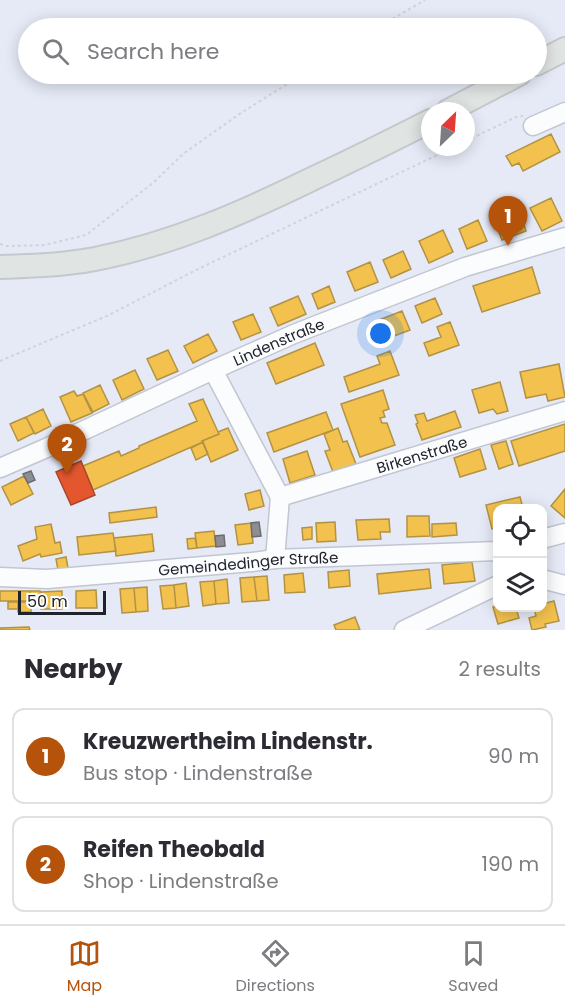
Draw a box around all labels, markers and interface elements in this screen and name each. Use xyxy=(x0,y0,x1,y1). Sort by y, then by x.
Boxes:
search box xyxy=(18,18,547,84)
icon: search xyxy=(39,35,72,68)
text: Search here xyxy=(87,36,220,67)
north arrow xyxy=(421,102,475,156)
pin: 1 xyxy=(488,196,528,246)
street label: Lindenstraße xyxy=(230,313,327,370)
your location xyxy=(366,319,395,348)
pin: 2 xyxy=(48,424,86,474)
street label: Birkenstraße xyxy=(374,431,470,478)
map controls xyxy=(493,504,547,612)
button: locate xyxy=(493,504,547,558)
street label: Gemeindedinger Straße xyxy=(157,546,339,580)
button: layers xyxy=(493,558,547,612)
scale bar xyxy=(18,588,106,616)
text: 50 m xyxy=(27,590,68,613)
text: Nearby xyxy=(24,651,122,687)
text: 2 results xyxy=(458,655,541,683)
text: Kreuzwertheim Lindenstr. xyxy=(83,726,373,757)
text: 1 xyxy=(42,742,49,770)
text: 90 m xyxy=(488,742,539,770)
text: Bus stop · Lindenstraße xyxy=(83,759,313,787)
text: Reifen Theobald xyxy=(83,834,265,865)
text: 2 xyxy=(40,850,51,878)
text: 190 m xyxy=(482,850,539,878)
text: Shop · Lindenstraße xyxy=(83,867,279,895)
tab: Map xyxy=(67,937,102,998)
tab: Directions xyxy=(236,937,315,998)
tab: Saved xyxy=(448,937,498,998)

